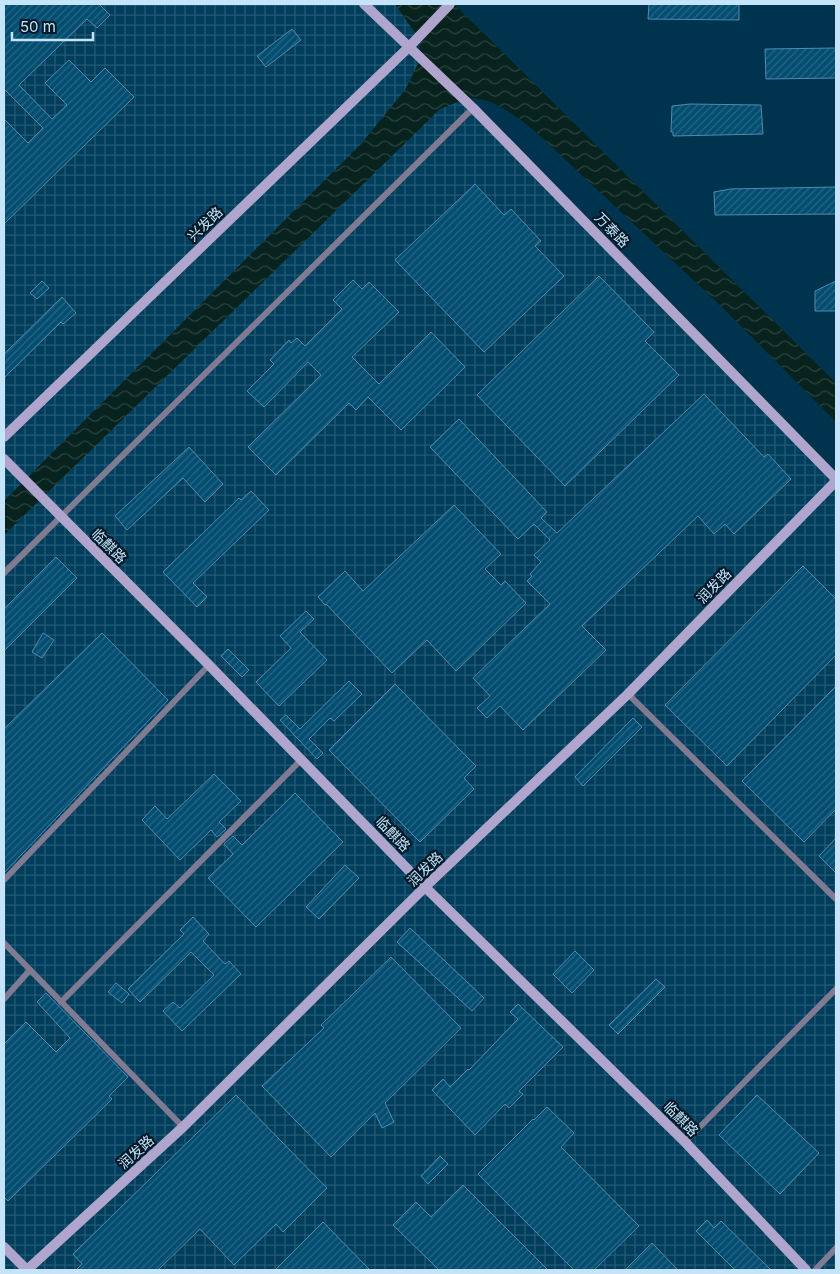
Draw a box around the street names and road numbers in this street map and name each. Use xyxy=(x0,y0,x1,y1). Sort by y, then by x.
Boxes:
street label: 兴发路 xyxy=(184,203,226,244)
street label: 万泰路 xyxy=(592,209,633,251)
street label: 临麒路 xyxy=(88,525,130,567)
street label: 润发路 xyxy=(693,565,734,607)
street label: 临麒路 xyxy=(373,813,414,855)
street label: 润发路 xyxy=(404,848,446,889)
street label: 临麒路 xyxy=(660,1098,702,1140)
street label: 润发路 xyxy=(114,1131,157,1172)

